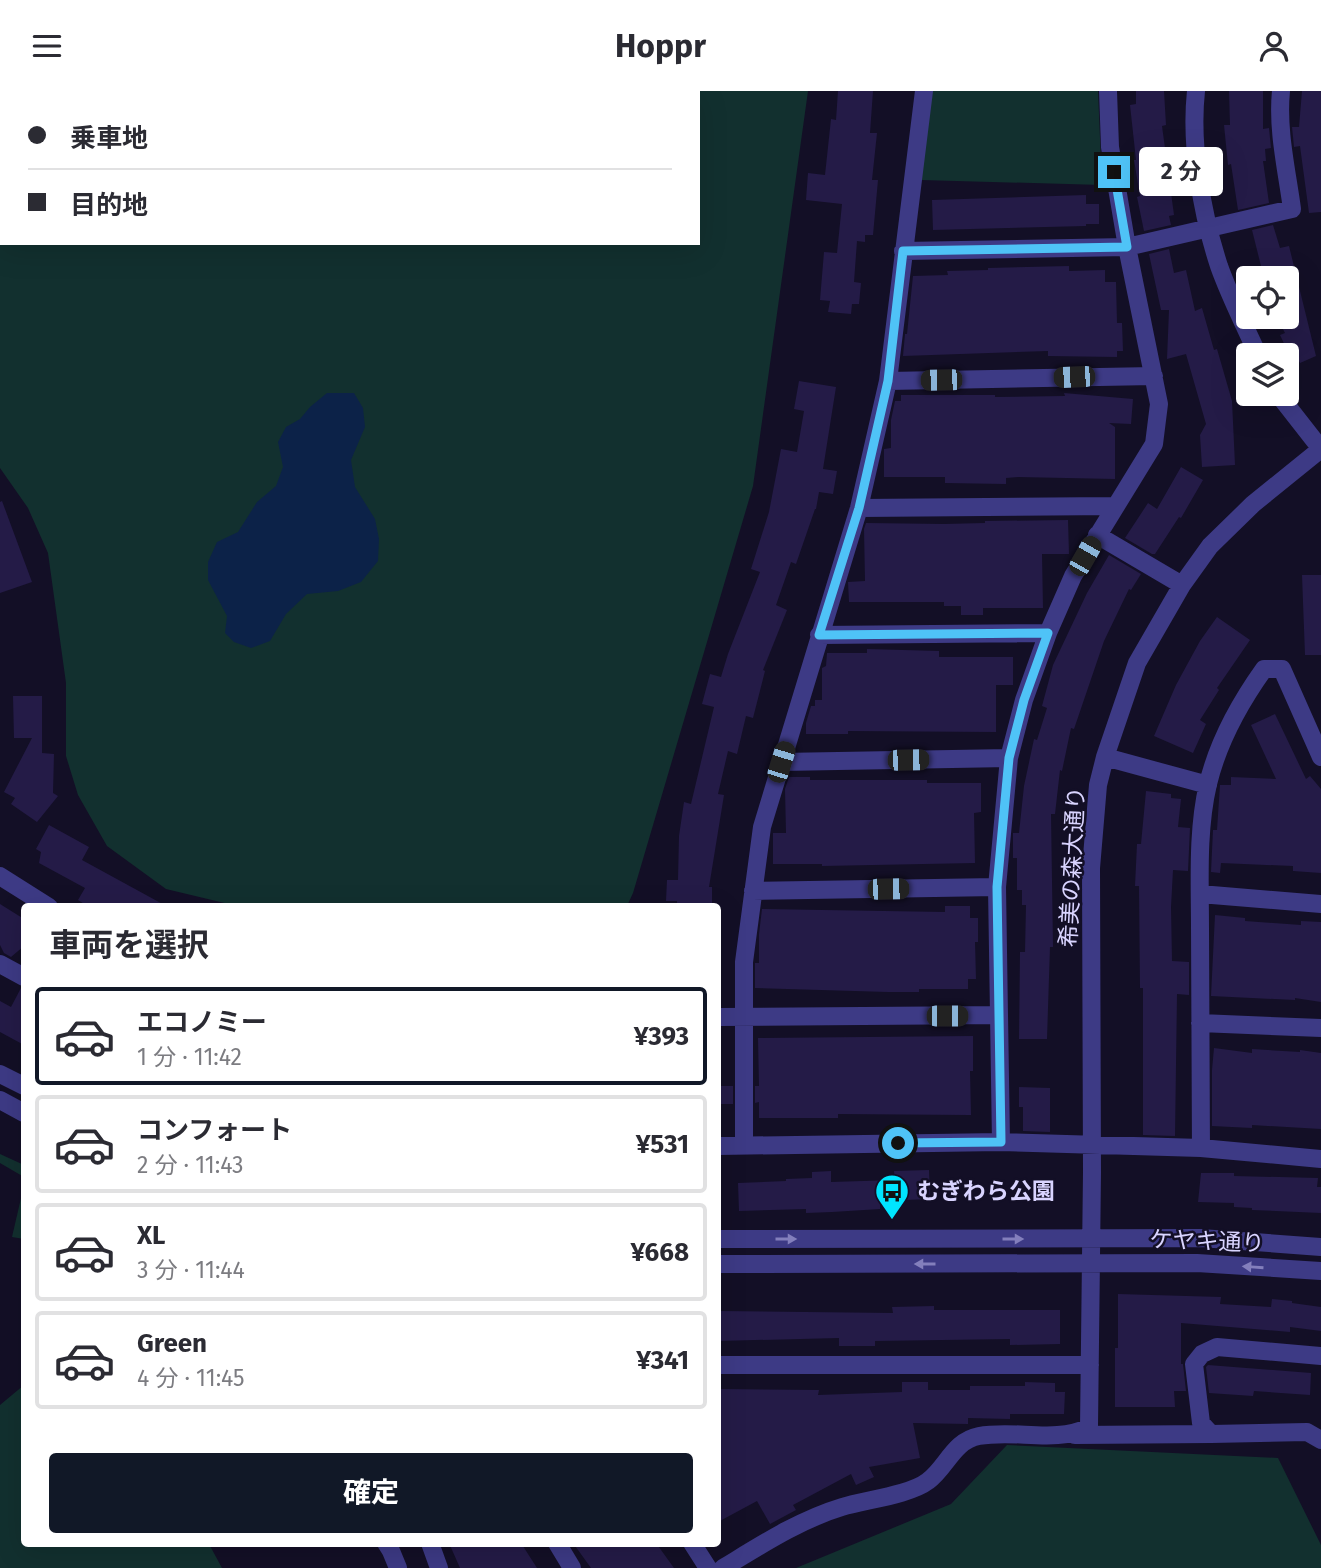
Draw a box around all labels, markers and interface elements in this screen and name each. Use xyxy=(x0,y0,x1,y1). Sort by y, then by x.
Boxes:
icon: menu xyxy=(28,27,66,65)
text: Hoppr xyxy=(615,27,706,65)
icon: person xyxy=(1255,27,1293,65)
text: 乗車地 xyxy=(70,123,148,154)
callout: 2 分 xyxy=(1138,147,1222,197)
route end xyxy=(1098,156,1130,188)
text: 2 分 xyxy=(1161,157,1201,185)
text: 目的地 xyxy=(70,190,148,221)
map controls xyxy=(1236,266,1299,406)
button: locate xyxy=(1236,266,1299,329)
button: layers xyxy=(1236,343,1299,406)
car xyxy=(1053,366,1096,388)
car xyxy=(920,369,963,391)
car xyxy=(1066,533,1105,579)
car xyxy=(765,739,798,785)
car xyxy=(887,749,930,771)
street label: 希美の森大通り xyxy=(1054,786,1090,948)
car xyxy=(867,878,910,900)
text: 車両を選択 xyxy=(49,926,209,964)
icon: car xyxy=(53,1005,116,1068)
car xyxy=(927,1006,969,1027)
text: エコノミー xyxy=(137,1007,267,1038)
text: ¥393 xyxy=(634,1021,689,1052)
text: 1 分 · 11:42 xyxy=(137,1043,242,1071)
icon: car xyxy=(53,1113,116,1176)
text: コンフォート xyxy=(137,1115,292,1146)
route start xyxy=(882,1127,914,1159)
text: ¥531 xyxy=(636,1129,689,1160)
text: 2 分 · 11:43 xyxy=(137,1151,244,1179)
bus stop icon: むぎわら公園 xyxy=(873,1172,911,1221)
place label: むぎわら公園 xyxy=(917,1177,1055,1205)
text: XL xyxy=(137,1220,165,1251)
icon: car xyxy=(53,1221,116,1284)
street label: ケヤキ通り xyxy=(1149,1225,1265,1257)
one-way arrow xyxy=(775,1233,797,1245)
one-way arrow xyxy=(1002,1233,1024,1245)
text: ¥668 xyxy=(631,1237,689,1268)
text: 3 分 · 11:44 xyxy=(137,1256,245,1284)
one-way arrow xyxy=(914,1258,936,1270)
one-way arrow xyxy=(1242,1261,1264,1272)
text: Green xyxy=(137,1328,207,1359)
icon: car xyxy=(53,1329,116,1392)
text: ¥341 xyxy=(636,1345,689,1376)
text: 4 分 · 11:45 xyxy=(137,1364,245,1392)
button: 確定 xyxy=(49,1453,693,1533)

